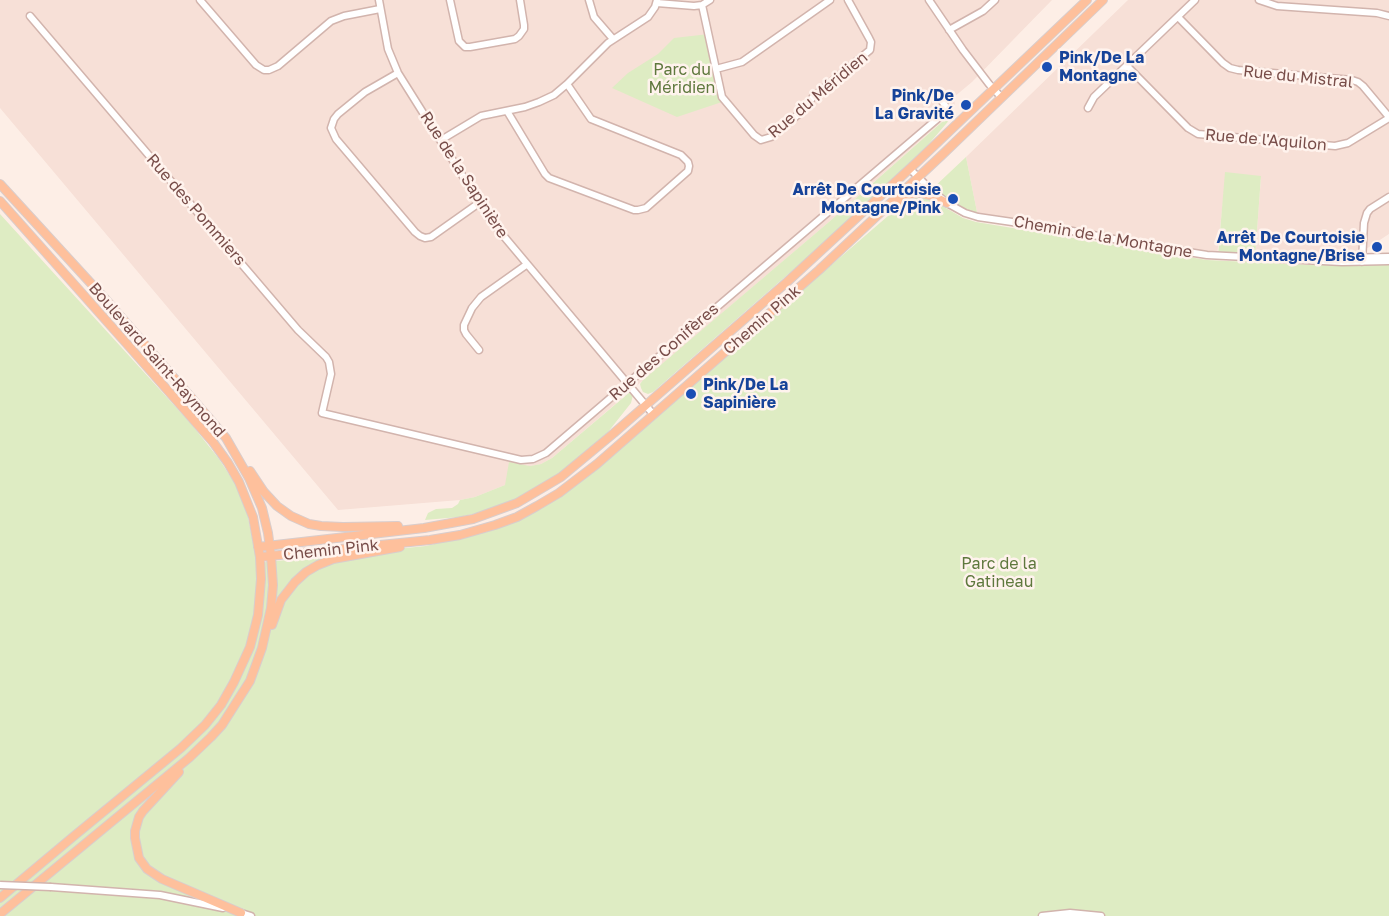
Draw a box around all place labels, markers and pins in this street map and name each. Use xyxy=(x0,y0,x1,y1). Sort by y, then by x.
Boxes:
place label: Pink/De La Montagne xyxy=(1059,48,1144,86)
marker: Pink/De La Montagne xyxy=(1040,60,1054,74)
place label: Pink/De La Gravité xyxy=(875,86,954,124)
marker: Pink/De La Gravité xyxy=(959,98,973,112)
place label: Arrêt De Courtoisie Montagne/Pink xyxy=(793,180,941,218)
marker: Arrêt De Courtoisie Montagne/Pink xyxy=(946,192,960,206)
place label: Arrêt De Courtoisie Montagne/Brise xyxy=(1217,228,1365,266)
marker: Arrêt De Courtoisie Montagne/Brise xyxy=(1370,240,1384,254)
place label: Pink/De La Sapinière xyxy=(703,375,788,413)
marker: Pink/De La Sapinière xyxy=(684,387,698,401)

